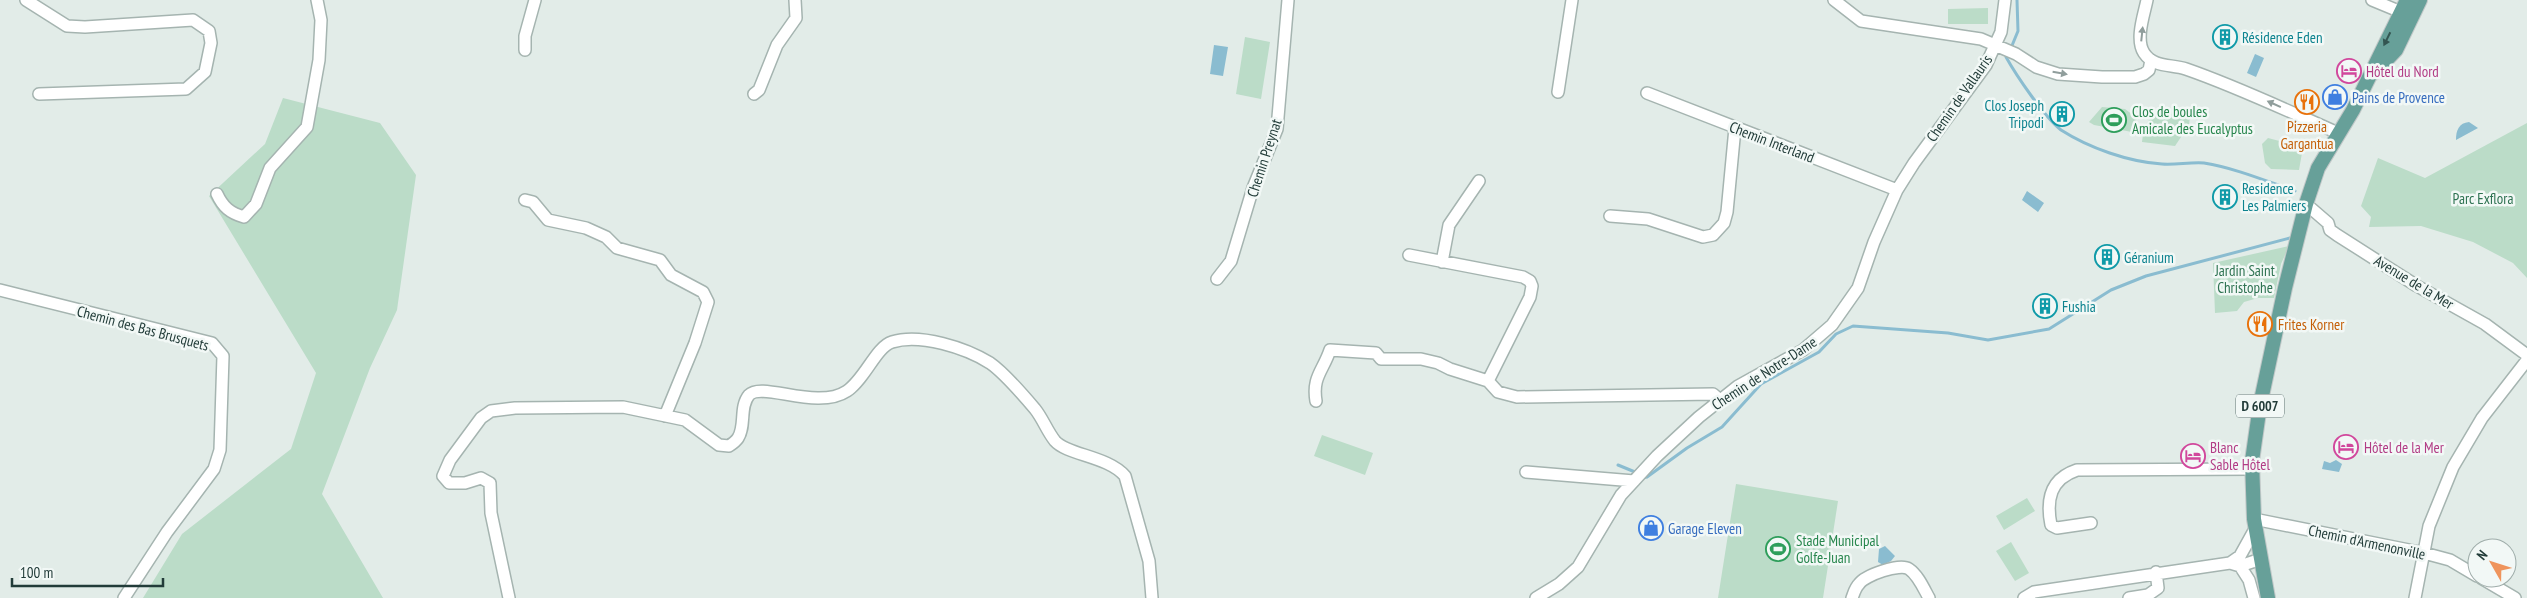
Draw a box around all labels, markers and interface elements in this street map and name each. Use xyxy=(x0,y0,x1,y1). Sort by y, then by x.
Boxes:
building icon: Résidence Eden xyxy=(2212,24,2238,50)
one-way arrow xyxy=(2138,26,2146,42)
place label: Résidence Eden xyxy=(2242,28,2323,47)
one-way arrow xyxy=(2383,32,2391,46)
street label: Chemin de Vallauris xyxy=(1922,51,1996,145)
hotel icon: Hôtel du Nord xyxy=(2336,58,2362,84)
place label: Hôtel du Nord xyxy=(2366,62,2439,81)
one-way arrow xyxy=(2052,70,2068,78)
shop icon: Pains de Provence xyxy=(2322,84,2348,110)
place label: Pains de Provence xyxy=(2352,88,2445,107)
restaurant icon: Pizzeria Gargantua xyxy=(2294,89,2320,115)
place label: Clos Joseph Tripodi xyxy=(1984,96,2044,132)
one-way arrow xyxy=(2267,100,2281,108)
building icon: Clos Joseph Tripodi xyxy=(2049,101,2075,127)
place label: Clos de boules Amicale des Eucalyptus xyxy=(2132,102,2253,138)
sports icon: Clos de boules Amicale des Eucalyptus xyxy=(2101,107,2127,133)
street label: Chemin Preynat xyxy=(1242,116,1286,200)
street label: Chemin Interland xyxy=(1727,117,1817,167)
place label: Pizzeria Gargantua xyxy=(2280,117,2334,153)
place label: Residence Les Palmiers xyxy=(2242,179,2306,215)
building icon: Residence Les Palmiers xyxy=(2212,184,2238,210)
park label: Parc Exflora xyxy=(2453,189,2513,208)
building icon: Géranium xyxy=(2094,244,2120,270)
place label: Géranium xyxy=(2124,248,2174,267)
street label: Avenue de la Mer xyxy=(2371,251,2458,314)
park label: Jardin Saint Christophe xyxy=(2214,261,2275,297)
building icon: Fushia xyxy=(2032,293,2058,319)
place label: Fushia xyxy=(2062,297,2096,316)
street label: Chemin des Bas Brusquets xyxy=(75,301,211,355)
restaurant icon: Frites Korner xyxy=(2247,311,2273,337)
place label: Frites Korner xyxy=(2278,315,2345,334)
street label: Chemin de Notre-Dame xyxy=(1708,332,1820,414)
road number: D 6007 xyxy=(2236,394,2284,418)
hotel icon: Hôtel de la Mer xyxy=(2333,434,2359,460)
place label: Blanc Sable Hôtel xyxy=(2210,438,2271,474)
place label: Hôtel de la Mer xyxy=(2364,438,2445,457)
hotel icon: Blanc Sable Hôtel xyxy=(2180,443,2206,469)
shop icon: Garage Eleven xyxy=(1638,515,1664,541)
place label: Garage Eleven xyxy=(1668,519,1742,538)
street label: Chemin d'Armenonville xyxy=(2307,520,2427,564)
place label: Stade Municipal Golfe-Juan xyxy=(1796,531,1879,567)
sports icon: Stade Municipal Golfe-Juan xyxy=(1765,536,1791,562)
north arrow xyxy=(2467,538,2517,588)
text: N xyxy=(2473,546,2491,563)
scale bar xyxy=(12,556,164,588)
text: 100 m xyxy=(20,563,53,582)

